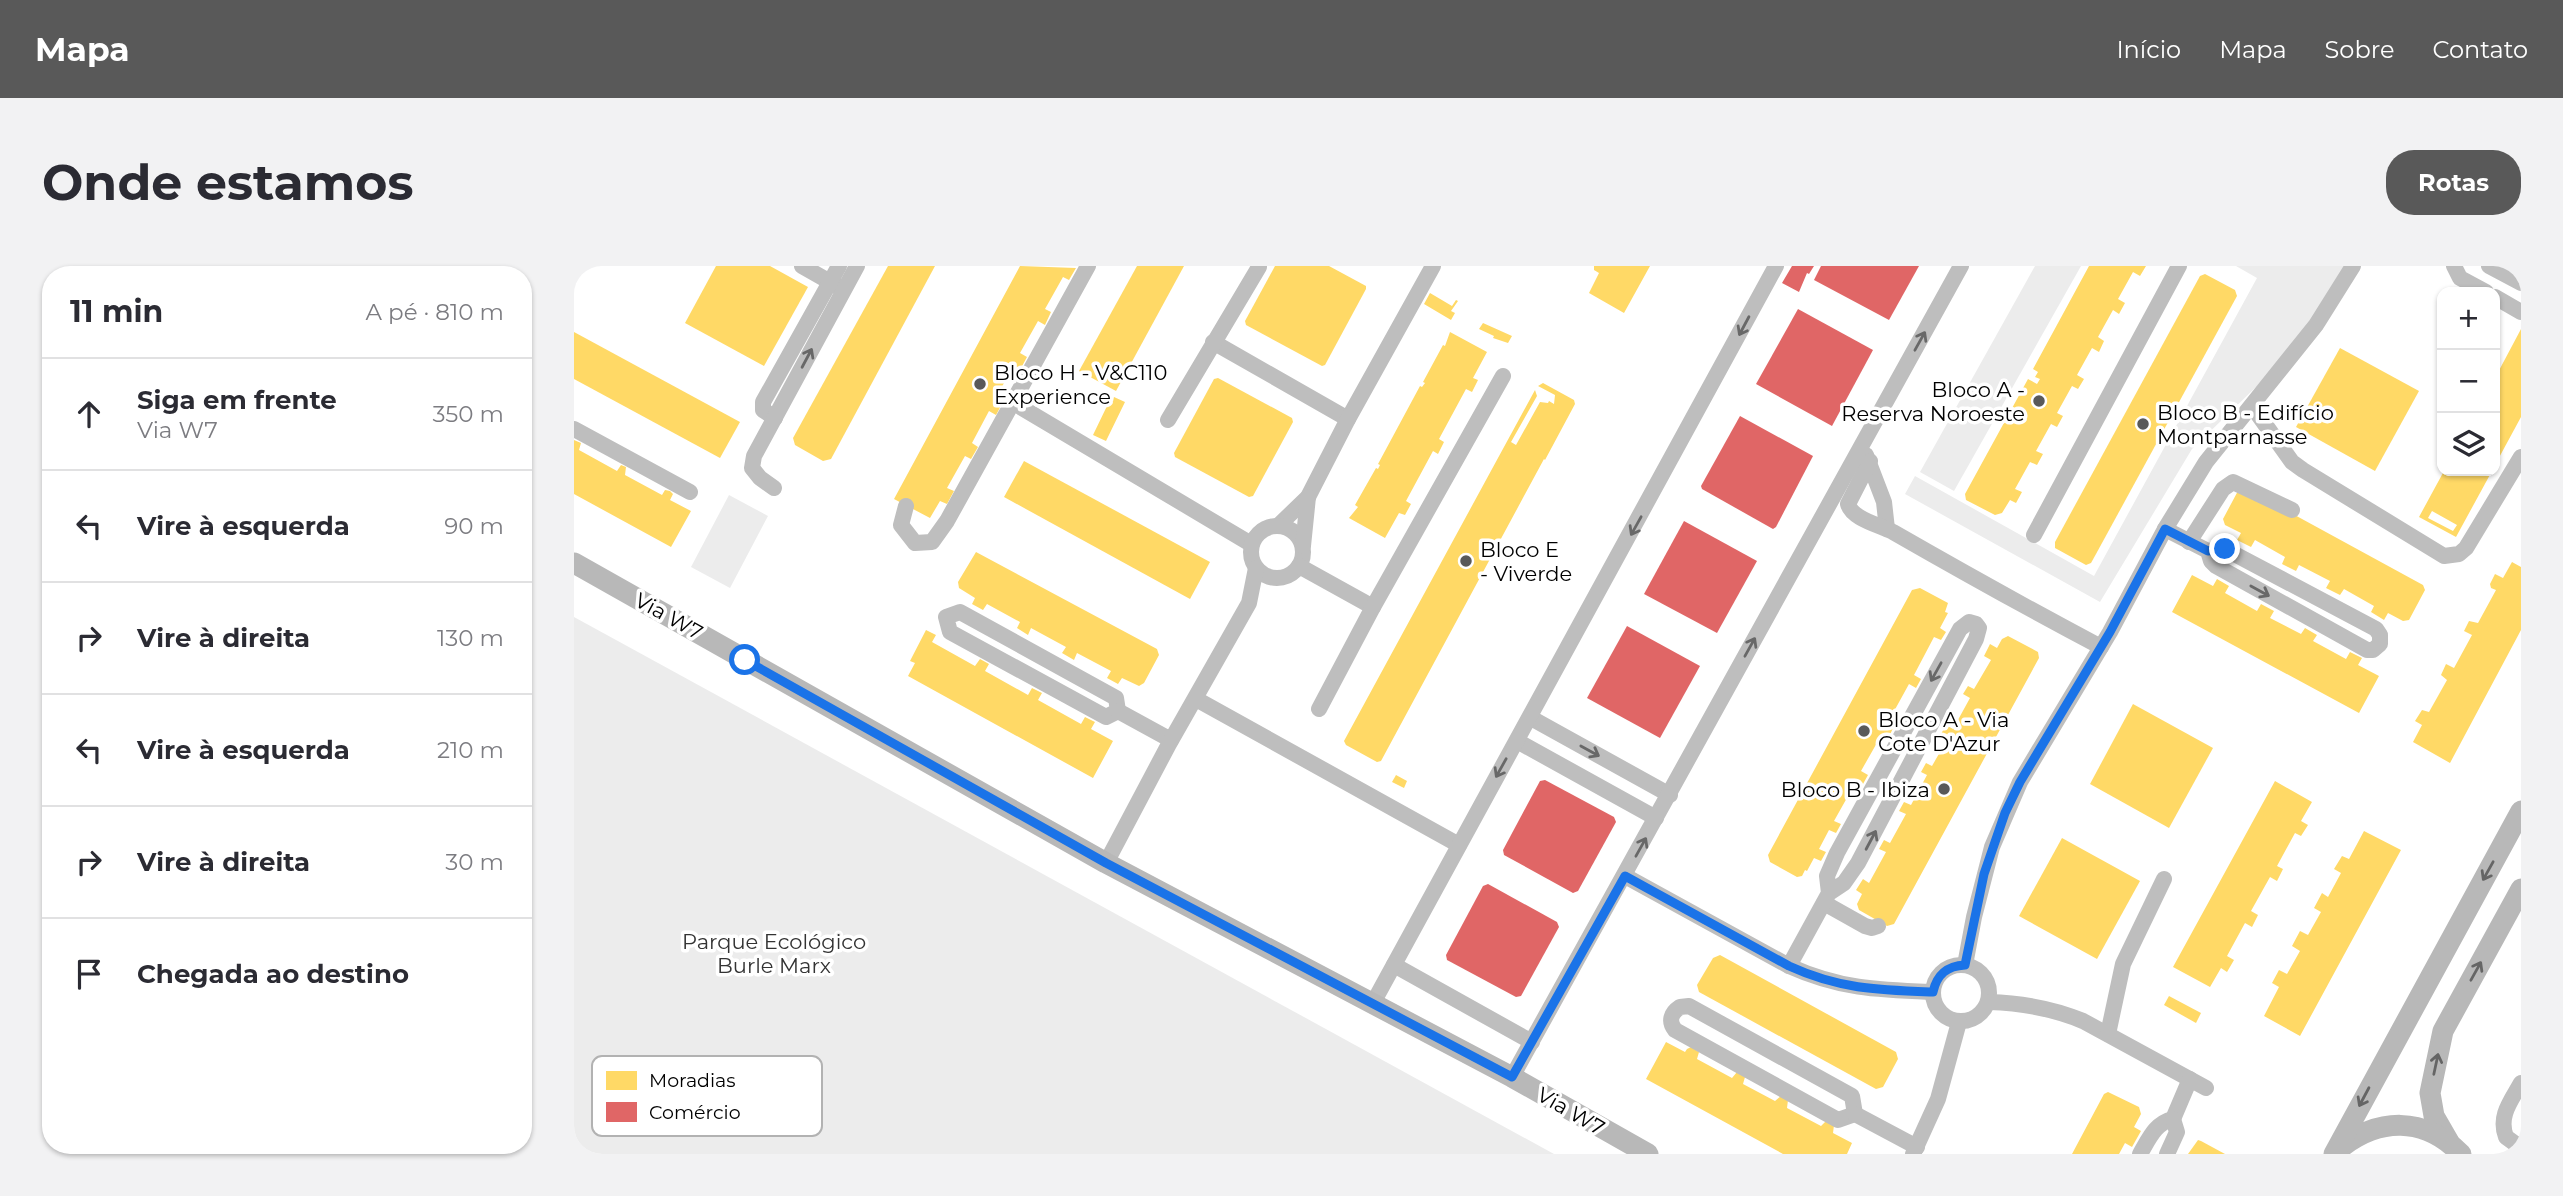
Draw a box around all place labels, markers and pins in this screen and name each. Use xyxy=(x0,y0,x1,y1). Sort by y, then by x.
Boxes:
place label: Bloco H - V&C110 Experience xyxy=(994,360,1167,409)
marker: Bloco H - V&C110 Experience xyxy=(972,376,988,392)
place label: Bloco A - Reserva Noroeste xyxy=(1841,377,2025,426)
marker: Bloco A - Reserva Noroeste xyxy=(2031,393,2047,409)
place label: Bloco B - Edifício Montparnasse xyxy=(2157,400,2334,449)
marker: Bloco B - Edifício Montparnasse xyxy=(2135,416,2151,432)
place label: Bloco E - Viverde xyxy=(1480,537,1572,586)
marker: Bloco E - Viverde xyxy=(1458,553,1474,569)
place label: Bloco A - Via Cote D'Azur xyxy=(1878,707,2009,756)
marker: Bloco A - Via Cote D'Azur xyxy=(1856,723,1872,739)
place label: Bloco B - Ibiza xyxy=(1781,777,1930,802)
marker: Bloco B - Ibiza xyxy=(1936,781,1952,797)

